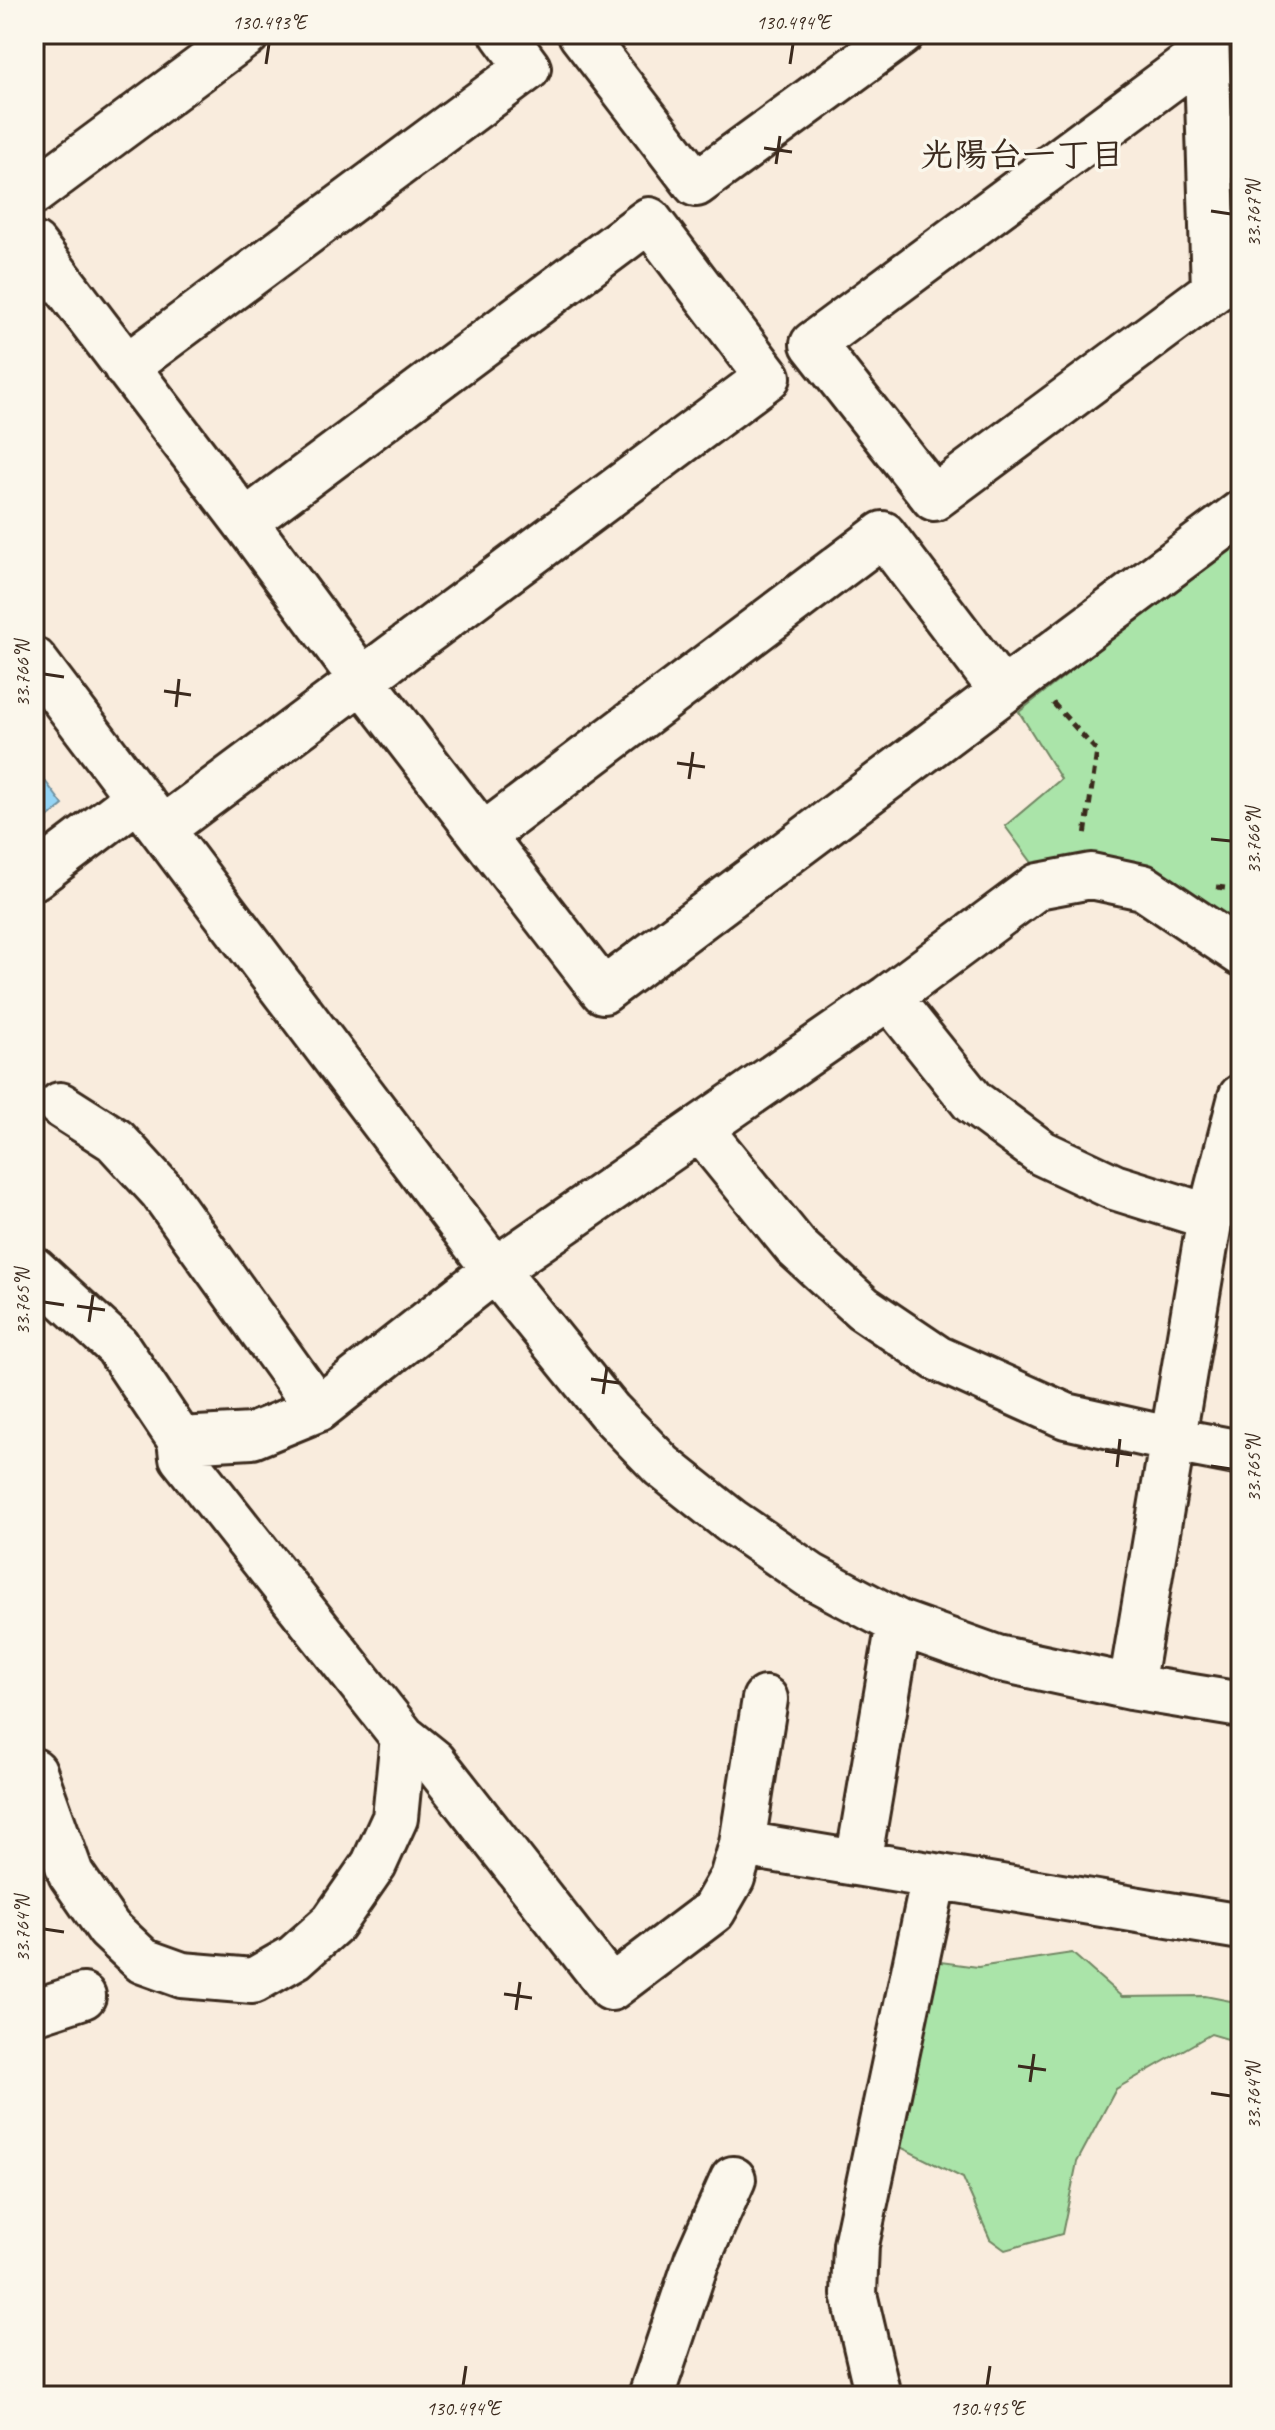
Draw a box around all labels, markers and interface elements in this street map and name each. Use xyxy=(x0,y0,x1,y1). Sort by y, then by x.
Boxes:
text: 130.493°E xyxy=(232,10,309,35)
text: 130.494°E xyxy=(756,10,833,35)
district label: 光陽台一丁目 xyxy=(920,133,1124,176)
text: 33.767°N xyxy=(1241,178,1266,247)
text: 33.766°N xyxy=(10,638,35,707)
text: 33.766°N xyxy=(1241,805,1266,874)
text: 33.765°N xyxy=(10,1266,35,1335)
text: 33.765°N xyxy=(1241,1433,1266,1502)
text: 33.764°N xyxy=(10,1893,35,1962)
text: 33.764°N xyxy=(1241,2060,1266,2129)
text: 130.494°E xyxy=(426,2396,503,2421)
text: 130.495°E xyxy=(950,2396,1027,2421)

